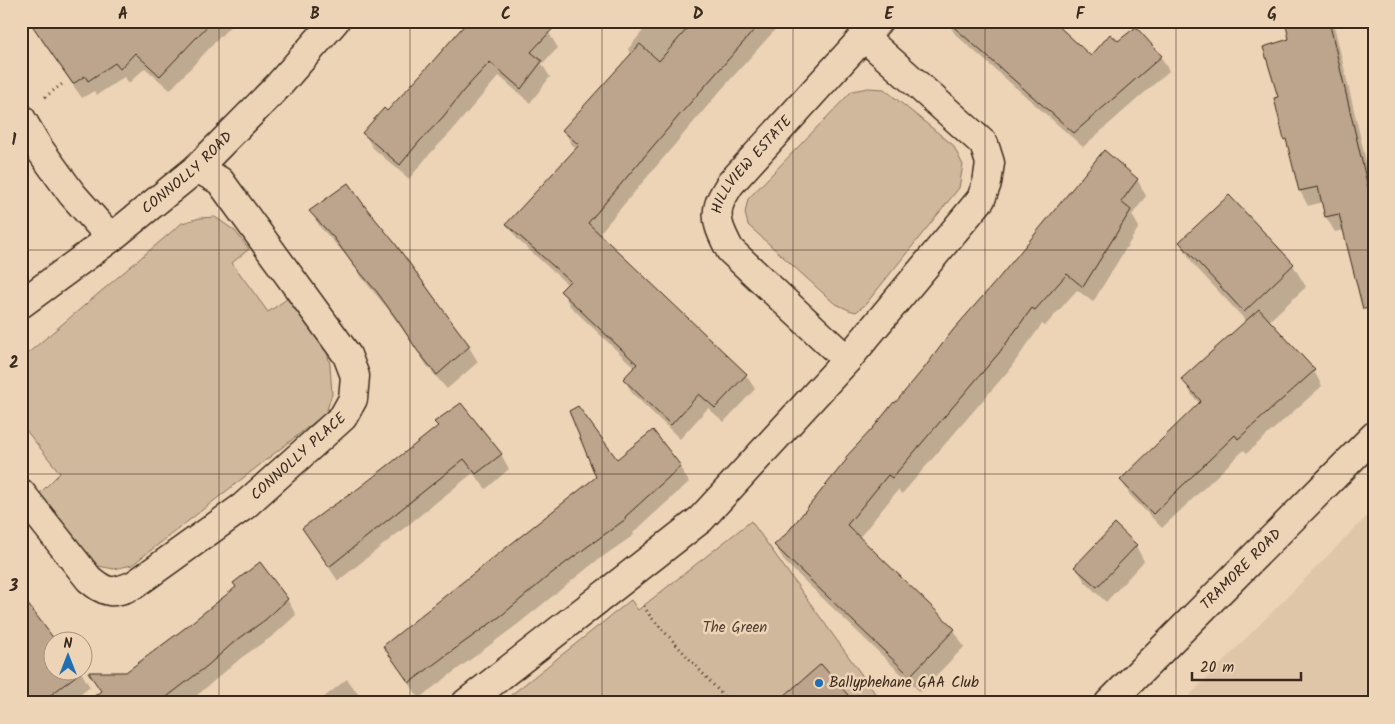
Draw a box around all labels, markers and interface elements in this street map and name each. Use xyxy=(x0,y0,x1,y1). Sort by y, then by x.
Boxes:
text: A xyxy=(118,2,128,27)
text: B xyxy=(310,2,320,27)
text: C xyxy=(501,2,511,27)
text: D xyxy=(693,2,704,27)
text: E xyxy=(885,2,895,27)
text: F xyxy=(1076,2,1086,27)
text: G xyxy=(1267,2,1277,27)
street label: HILLVIEW ESTATE xyxy=(705,109,799,216)
street label: CONNOLLY ROAD xyxy=(136,126,239,220)
text: 1 xyxy=(12,128,17,153)
text: 2 xyxy=(9,351,19,376)
street label: CONNOLLY PLACE xyxy=(245,406,353,507)
street label: TRAMORE ROAD xyxy=(1195,523,1288,616)
text: 3 xyxy=(9,574,19,599)
park label: The Green xyxy=(703,616,767,640)
north arrow xyxy=(42,632,92,682)
text: N xyxy=(64,633,73,655)
scale bar xyxy=(1192,649,1301,681)
text: 20 m xyxy=(1200,656,1234,680)
place label: Ballyphehane GAA Club xyxy=(829,671,979,695)
marker: Ballyphehane GAA Club xyxy=(813,677,825,689)

